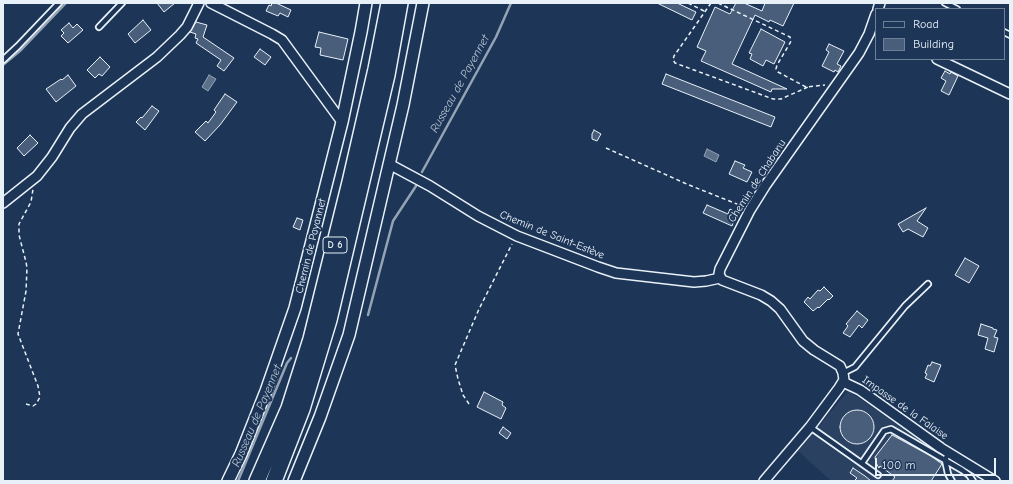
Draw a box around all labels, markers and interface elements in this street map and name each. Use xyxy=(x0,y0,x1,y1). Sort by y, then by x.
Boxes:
legend xyxy=(875,8,1005,60)
text: Road xyxy=(913,17,939,31)
water label: Russeau de Payennet xyxy=(427,33,493,135)
text: Building xyxy=(913,37,954,51)
street label: Chemin de Chabanu xyxy=(725,137,789,225)
street label: Chemin de Payannet xyxy=(293,197,329,295)
street label: Chemin de Saint-Estève xyxy=(498,208,606,262)
road number: D 6 xyxy=(323,237,347,253)
water label: Russeau de Payennet xyxy=(229,363,285,469)
street label: Impasse de la Falaise xyxy=(859,373,951,443)
scale bar xyxy=(877,450,998,476)
text: 100 m xyxy=(882,458,915,472)

